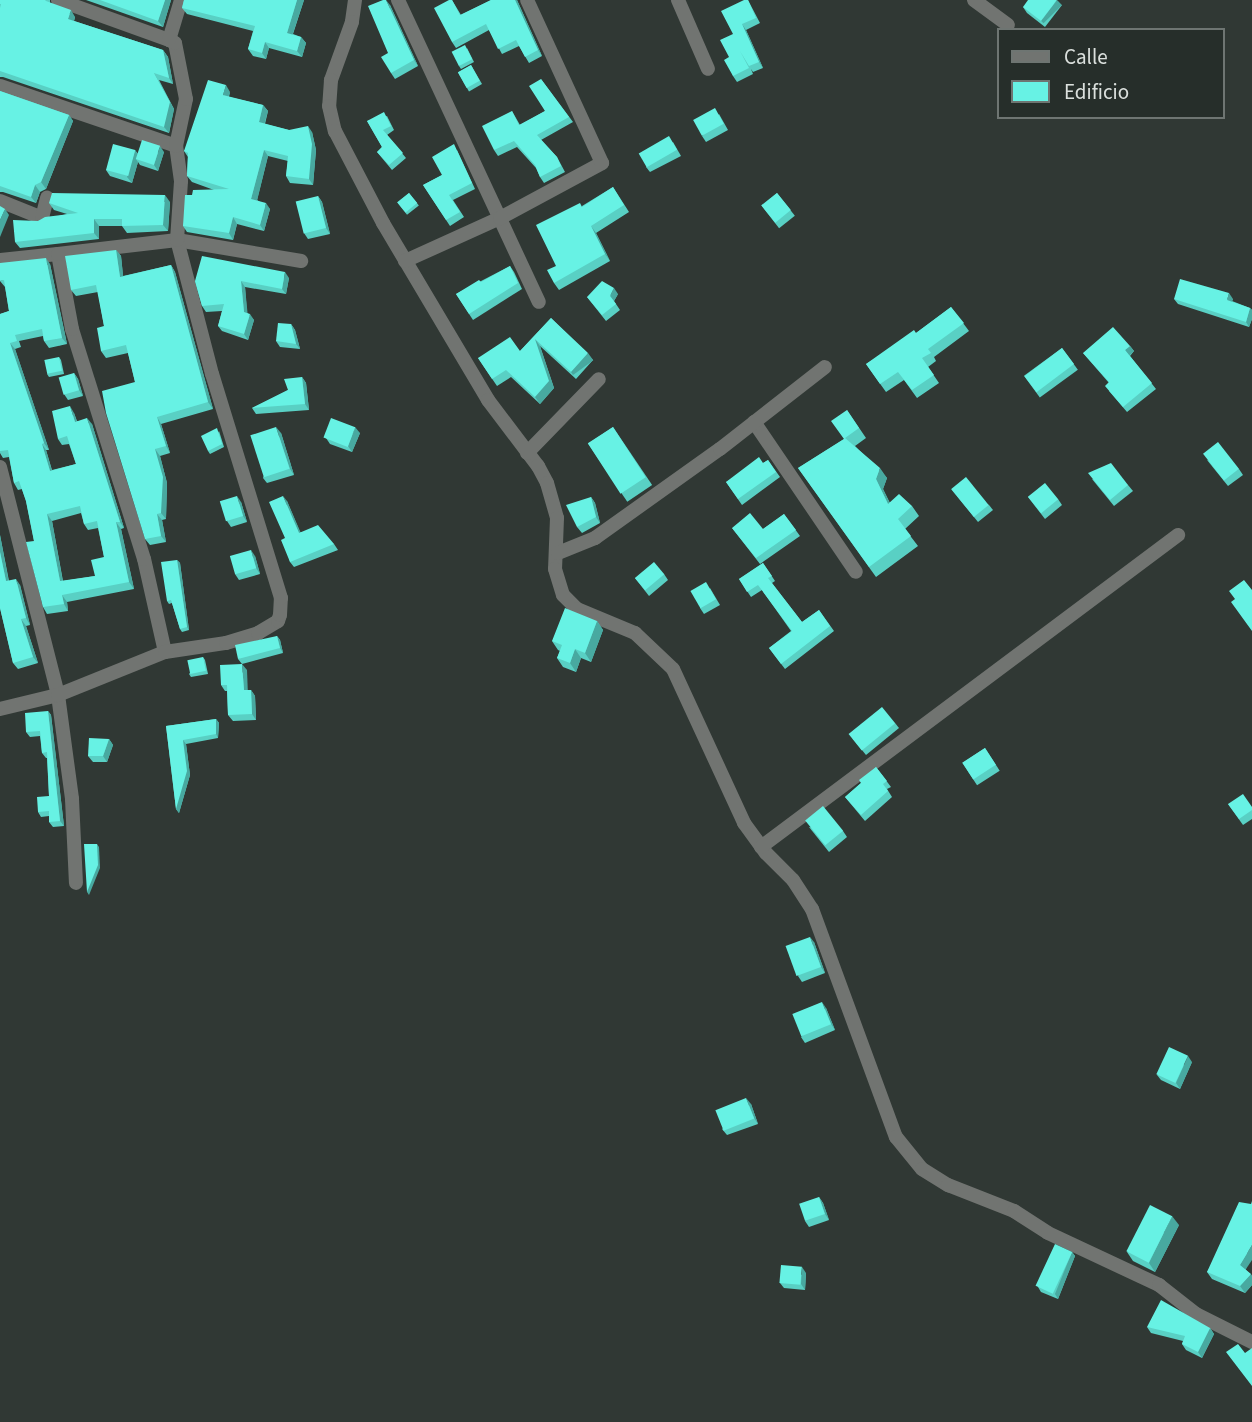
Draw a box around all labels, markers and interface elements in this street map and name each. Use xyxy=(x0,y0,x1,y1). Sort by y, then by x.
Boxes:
legend xyxy=(996,28,1224,119)
text: Calle xyxy=(1064,42,1108,72)
text: Edificio xyxy=(1064,77,1129,107)

